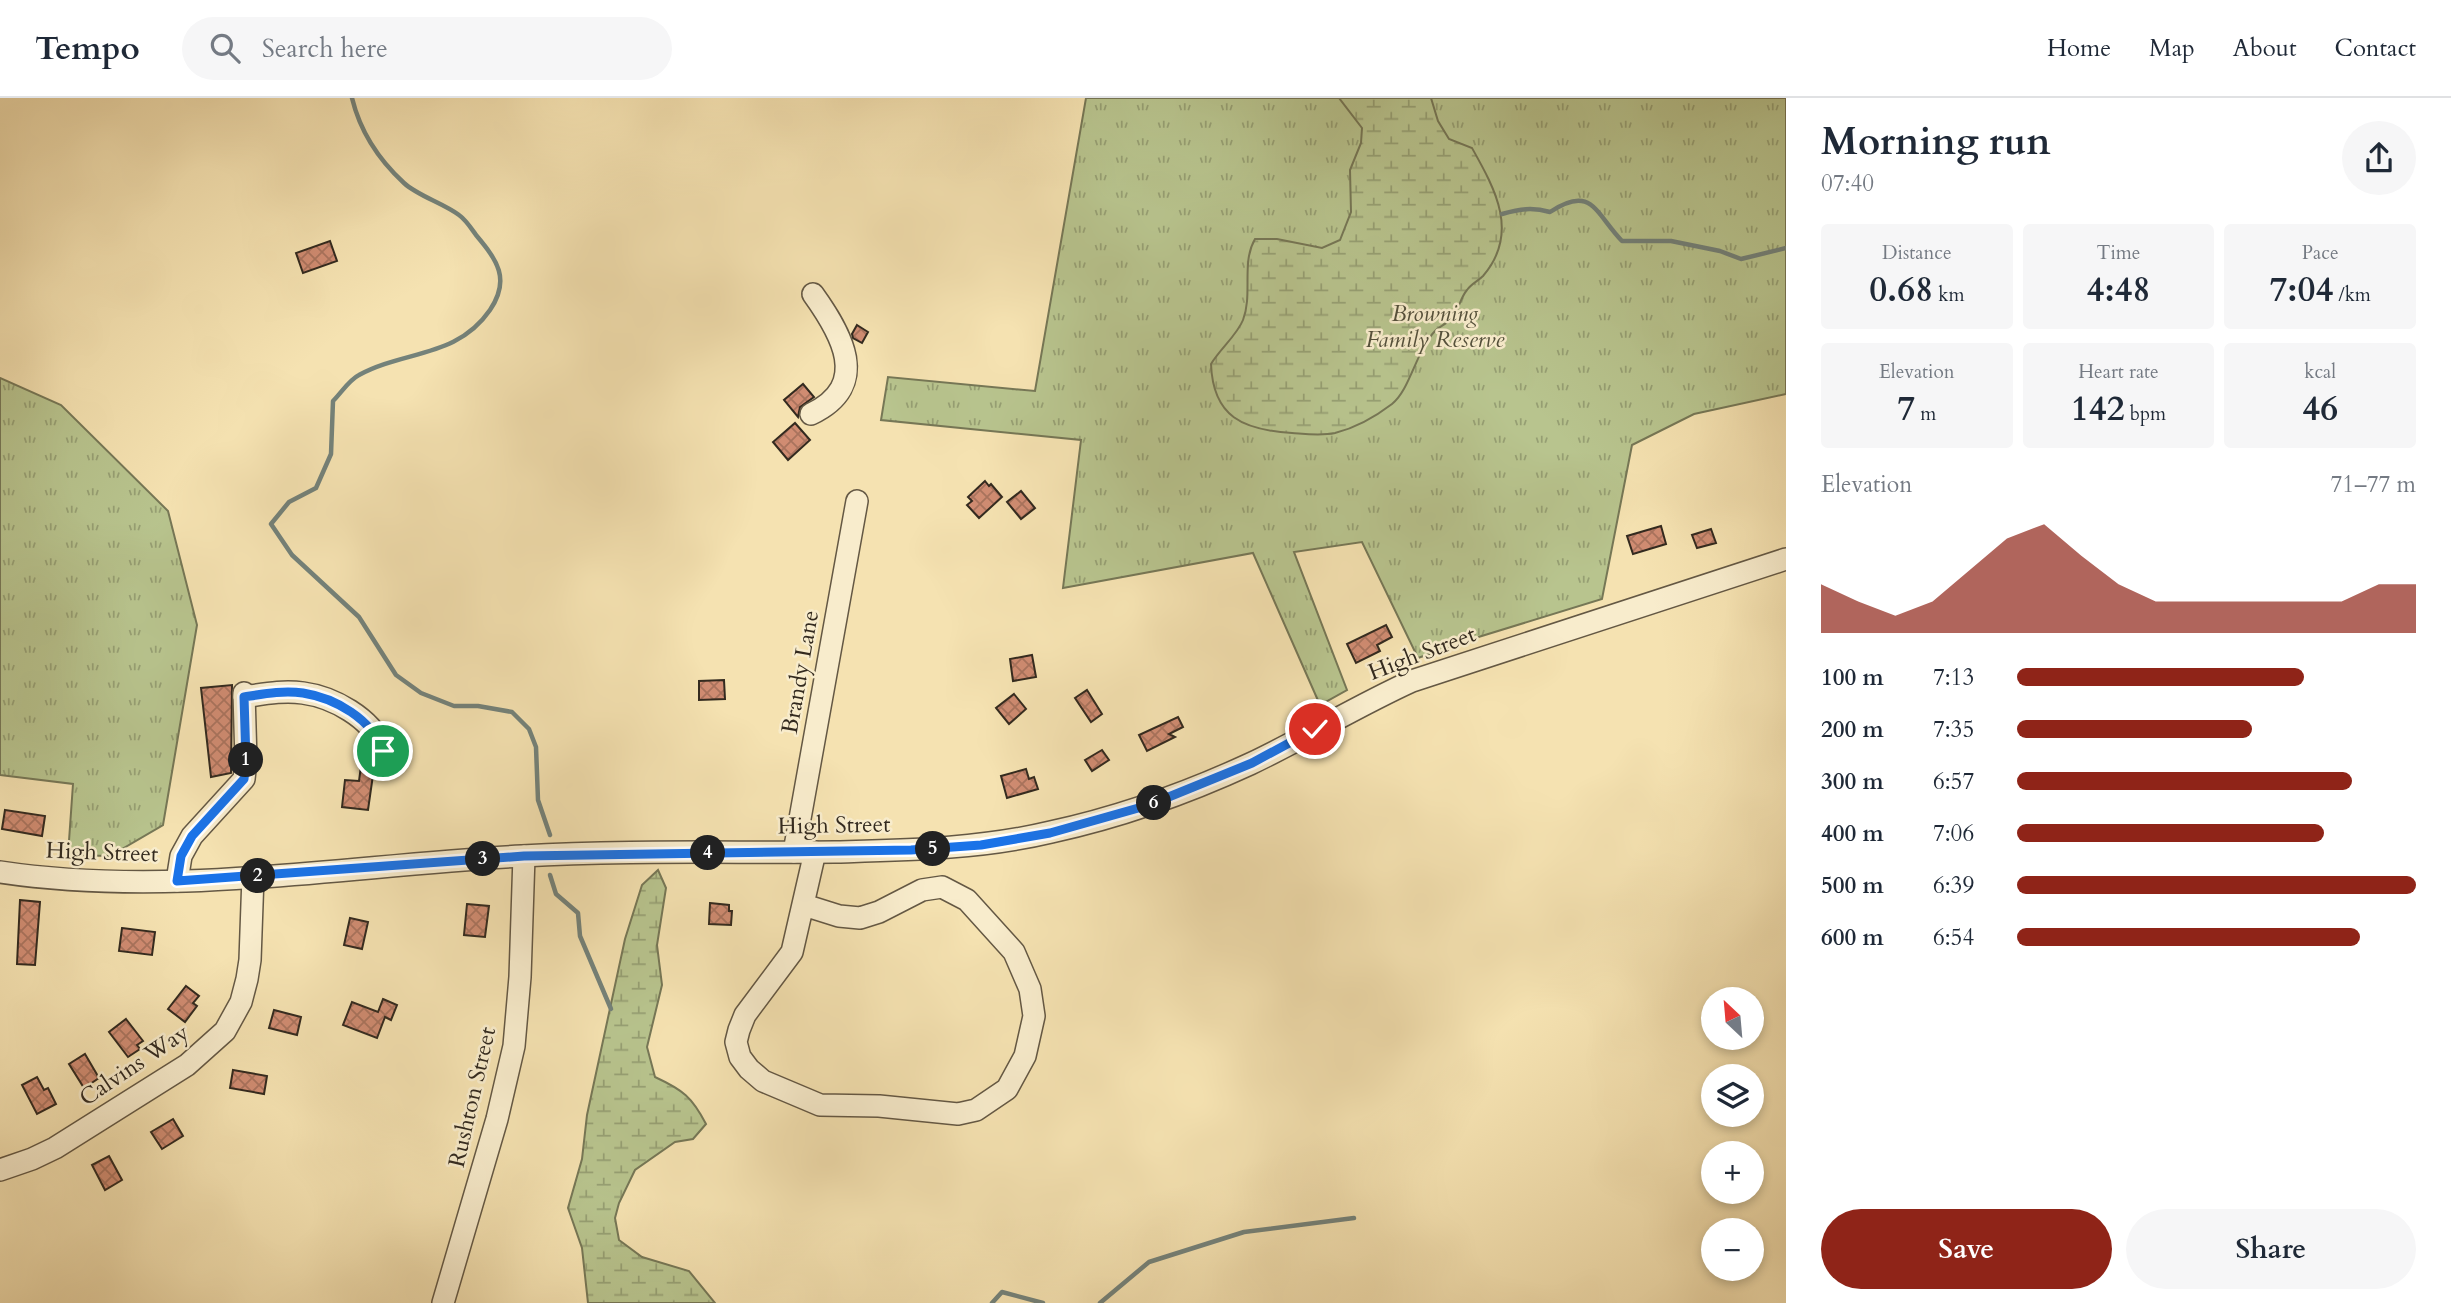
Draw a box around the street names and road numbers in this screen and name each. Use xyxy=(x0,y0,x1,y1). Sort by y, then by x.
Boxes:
street label: Brandy Lane xyxy=(774,608,826,736)
street label: High Street xyxy=(1364,618,1480,688)
street label: High Street xyxy=(777,809,891,841)
street label: High Street xyxy=(45,835,159,869)
street label: Calvins Way xyxy=(73,1017,195,1113)
street label: Rushton Street xyxy=(441,1024,503,1170)

